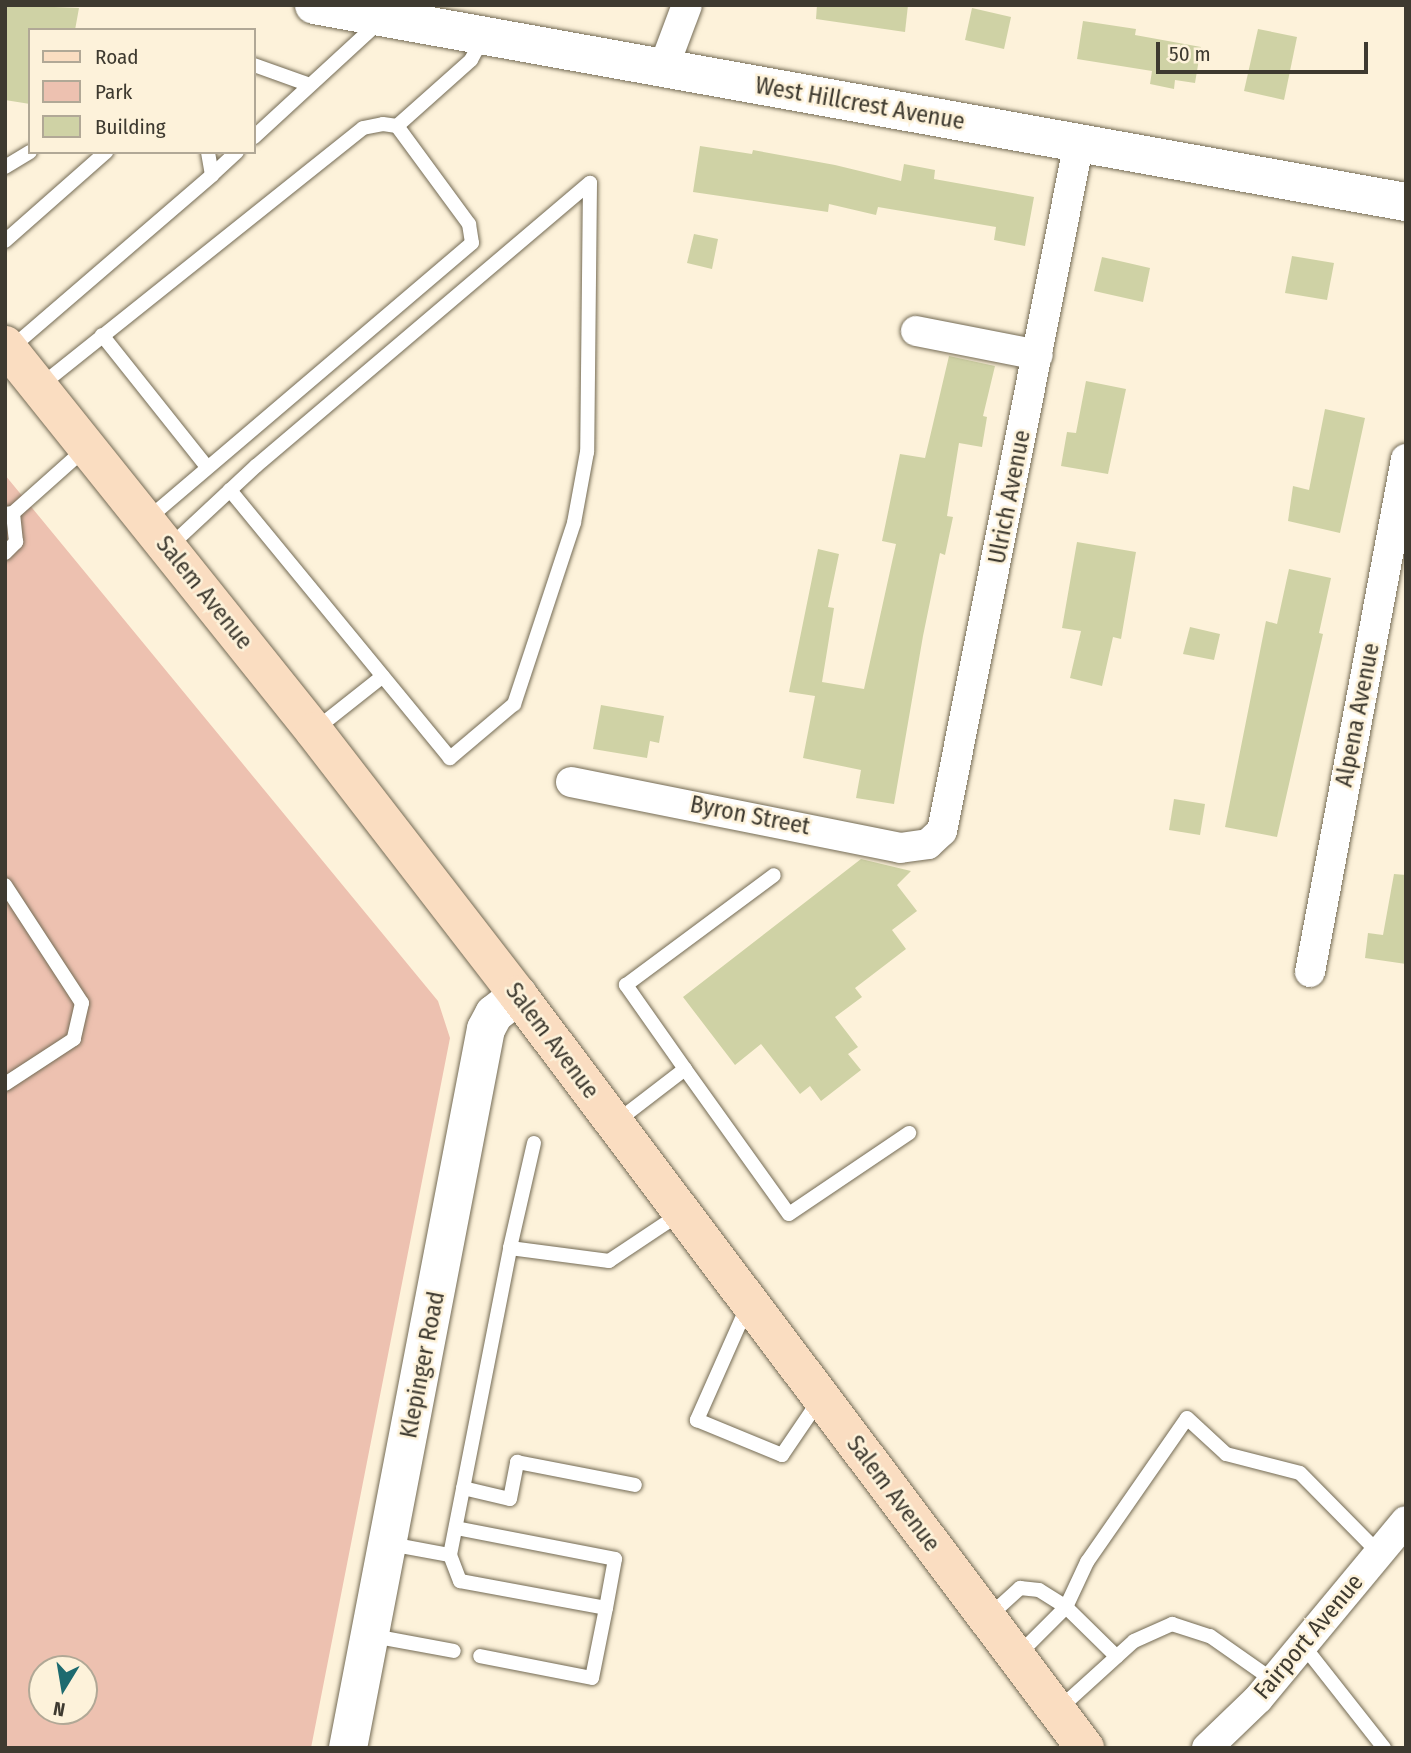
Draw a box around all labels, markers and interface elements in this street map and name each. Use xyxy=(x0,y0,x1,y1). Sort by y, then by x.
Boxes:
legend xyxy=(28,28,256,154)
scale bar xyxy=(1159,28,1371,72)
text: 50 m xyxy=(1169,41,1211,67)
text: Road xyxy=(95,44,139,70)
street label: West Hillcrest Avenue xyxy=(753,71,967,137)
text: Park xyxy=(95,79,132,105)
text: Building xyxy=(95,114,166,140)
street label: Ulrich Avenue xyxy=(983,428,1037,566)
street label: Salem Avenue xyxy=(149,530,259,656)
street label: Alpena Avenue xyxy=(1330,641,1386,789)
street label: Byron Street xyxy=(688,790,812,842)
street label: Salem Avenue xyxy=(499,977,605,1105)
street label: Klepinger Road xyxy=(395,1289,451,1441)
street label: Salem Avenue xyxy=(840,1430,946,1558)
street label: Fairport Avenue xyxy=(1248,1569,1370,1705)
north arrow xyxy=(28,1655,98,1725)
text: N xyxy=(52,1697,67,1722)

